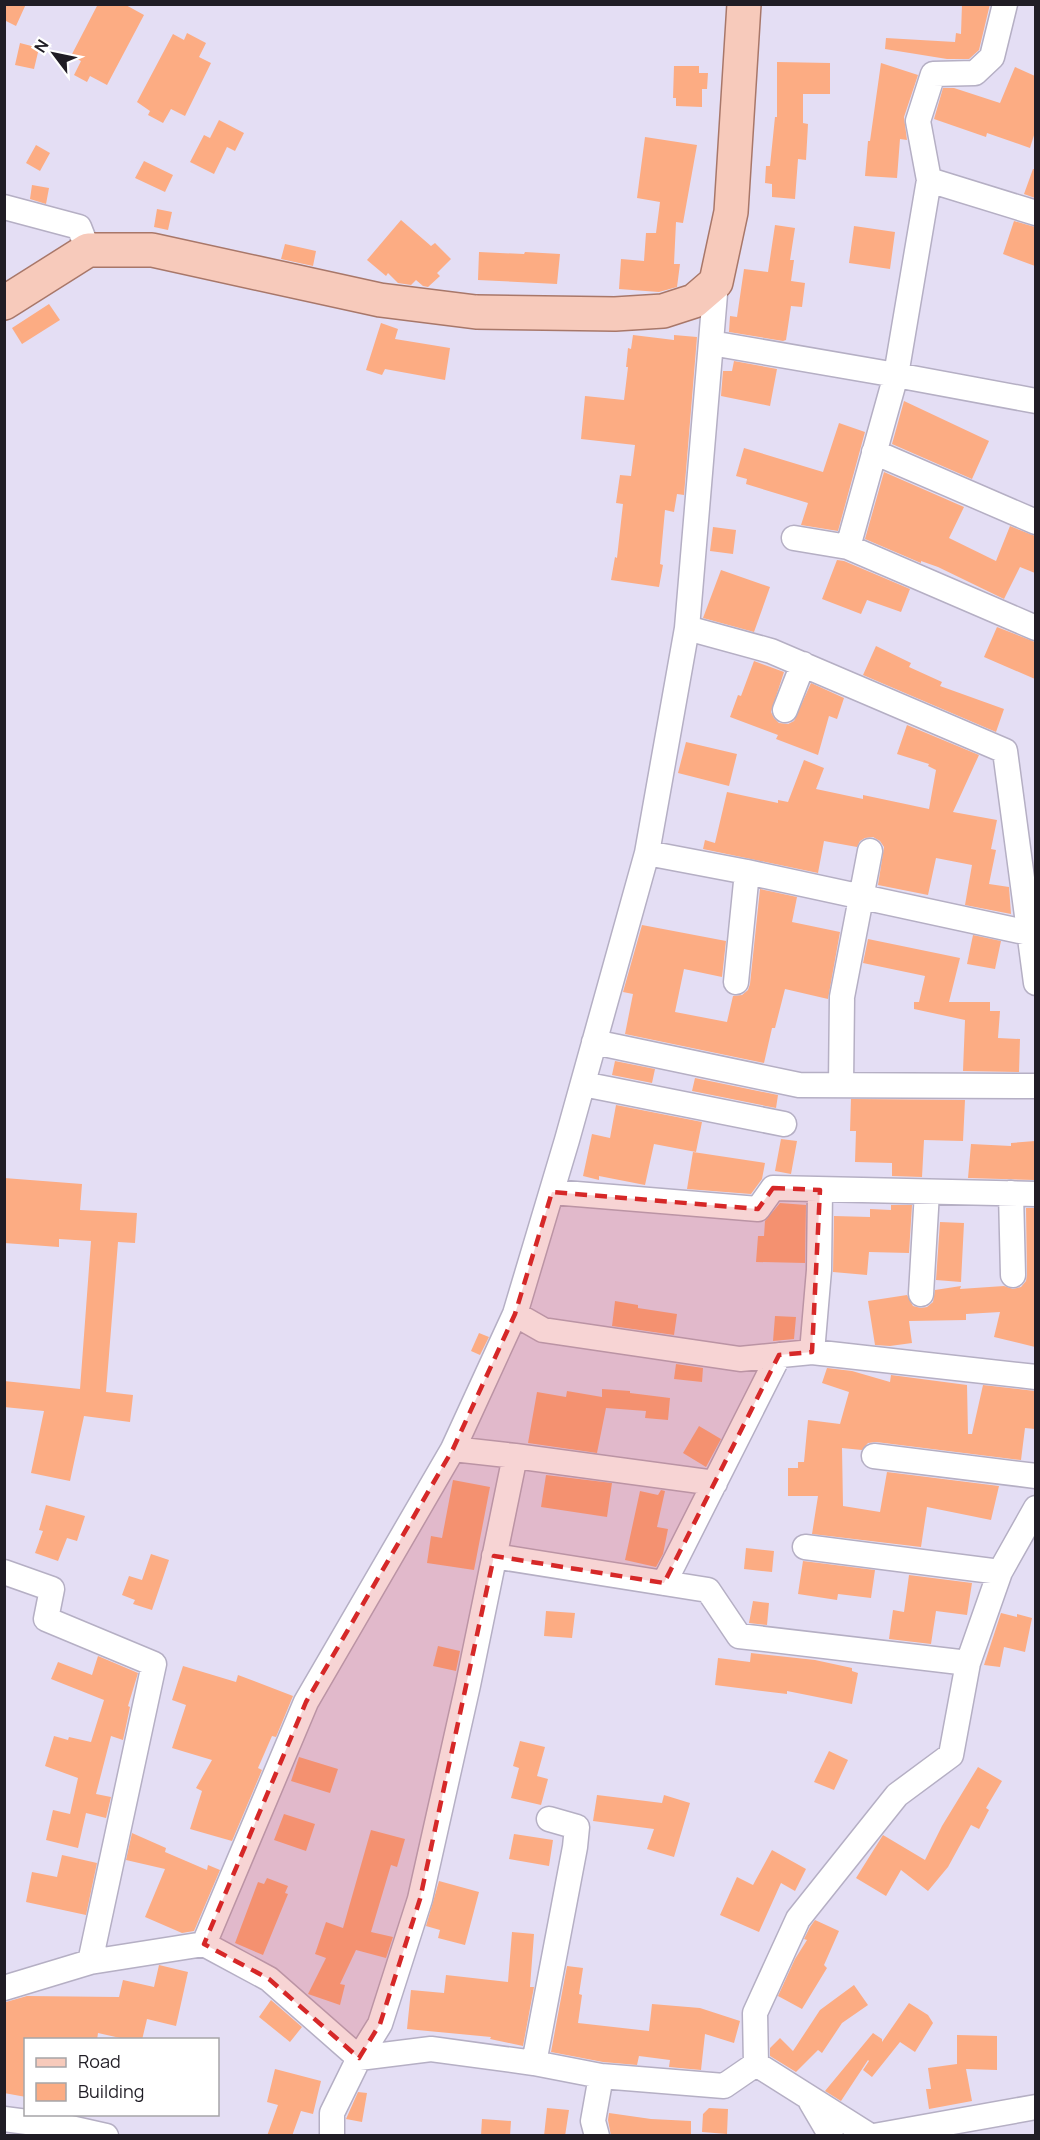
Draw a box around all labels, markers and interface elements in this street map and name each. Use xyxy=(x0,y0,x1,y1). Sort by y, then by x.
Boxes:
north arrow xyxy=(24,24,84,84)
text: N xyxy=(29,35,54,57)
legend xyxy=(24,2038,219,2116)
text: Road xyxy=(78,2049,121,2073)
text: Building xyxy=(78,2079,144,2103)

